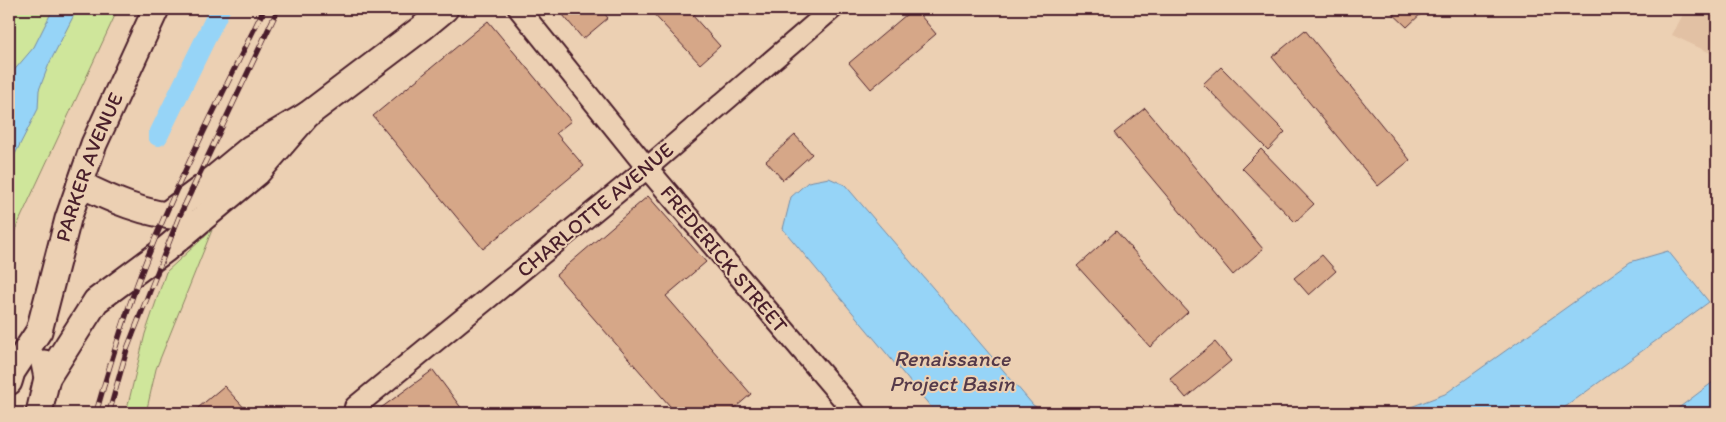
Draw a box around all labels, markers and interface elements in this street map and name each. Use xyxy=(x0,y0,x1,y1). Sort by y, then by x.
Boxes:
street label: PARKER AVENUE xyxy=(50,88,128,244)
street label: CHARLOTTE AVENUE xyxy=(511,137,678,282)
street label: FREDERICK STREET xyxy=(655,180,794,338)
water label: Renaissance Project Basin xyxy=(889,345,1015,397)

